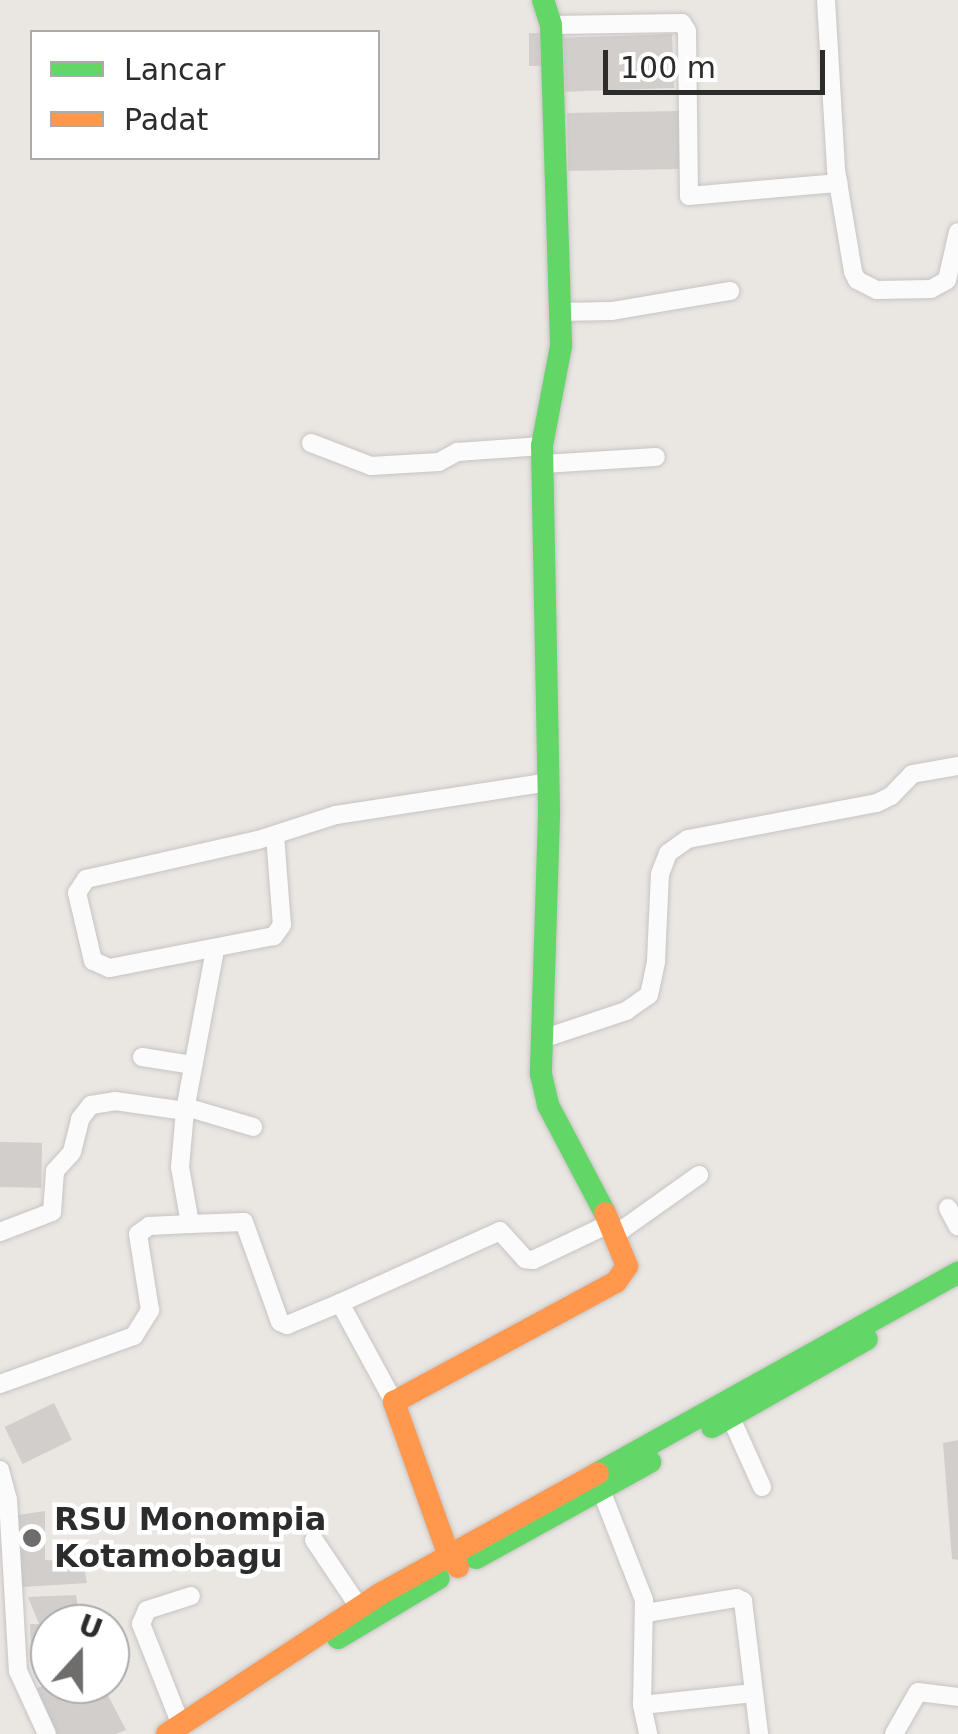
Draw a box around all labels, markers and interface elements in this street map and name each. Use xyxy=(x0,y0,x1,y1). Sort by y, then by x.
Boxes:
legend xyxy=(30,30,380,160)
scale bar xyxy=(608,30,830,92)
text: 100 m xyxy=(620,50,716,85)
text: Lancar xyxy=(124,52,225,87)
text: Padat xyxy=(124,102,208,137)
place label: RSU Monompia Kotamobagu xyxy=(54,1501,326,1576)
marker: RSU Monompia Kotamobagu xyxy=(19,1525,45,1551)
north arrow xyxy=(30,1604,130,1704)
text: U xyxy=(74,1608,107,1647)

